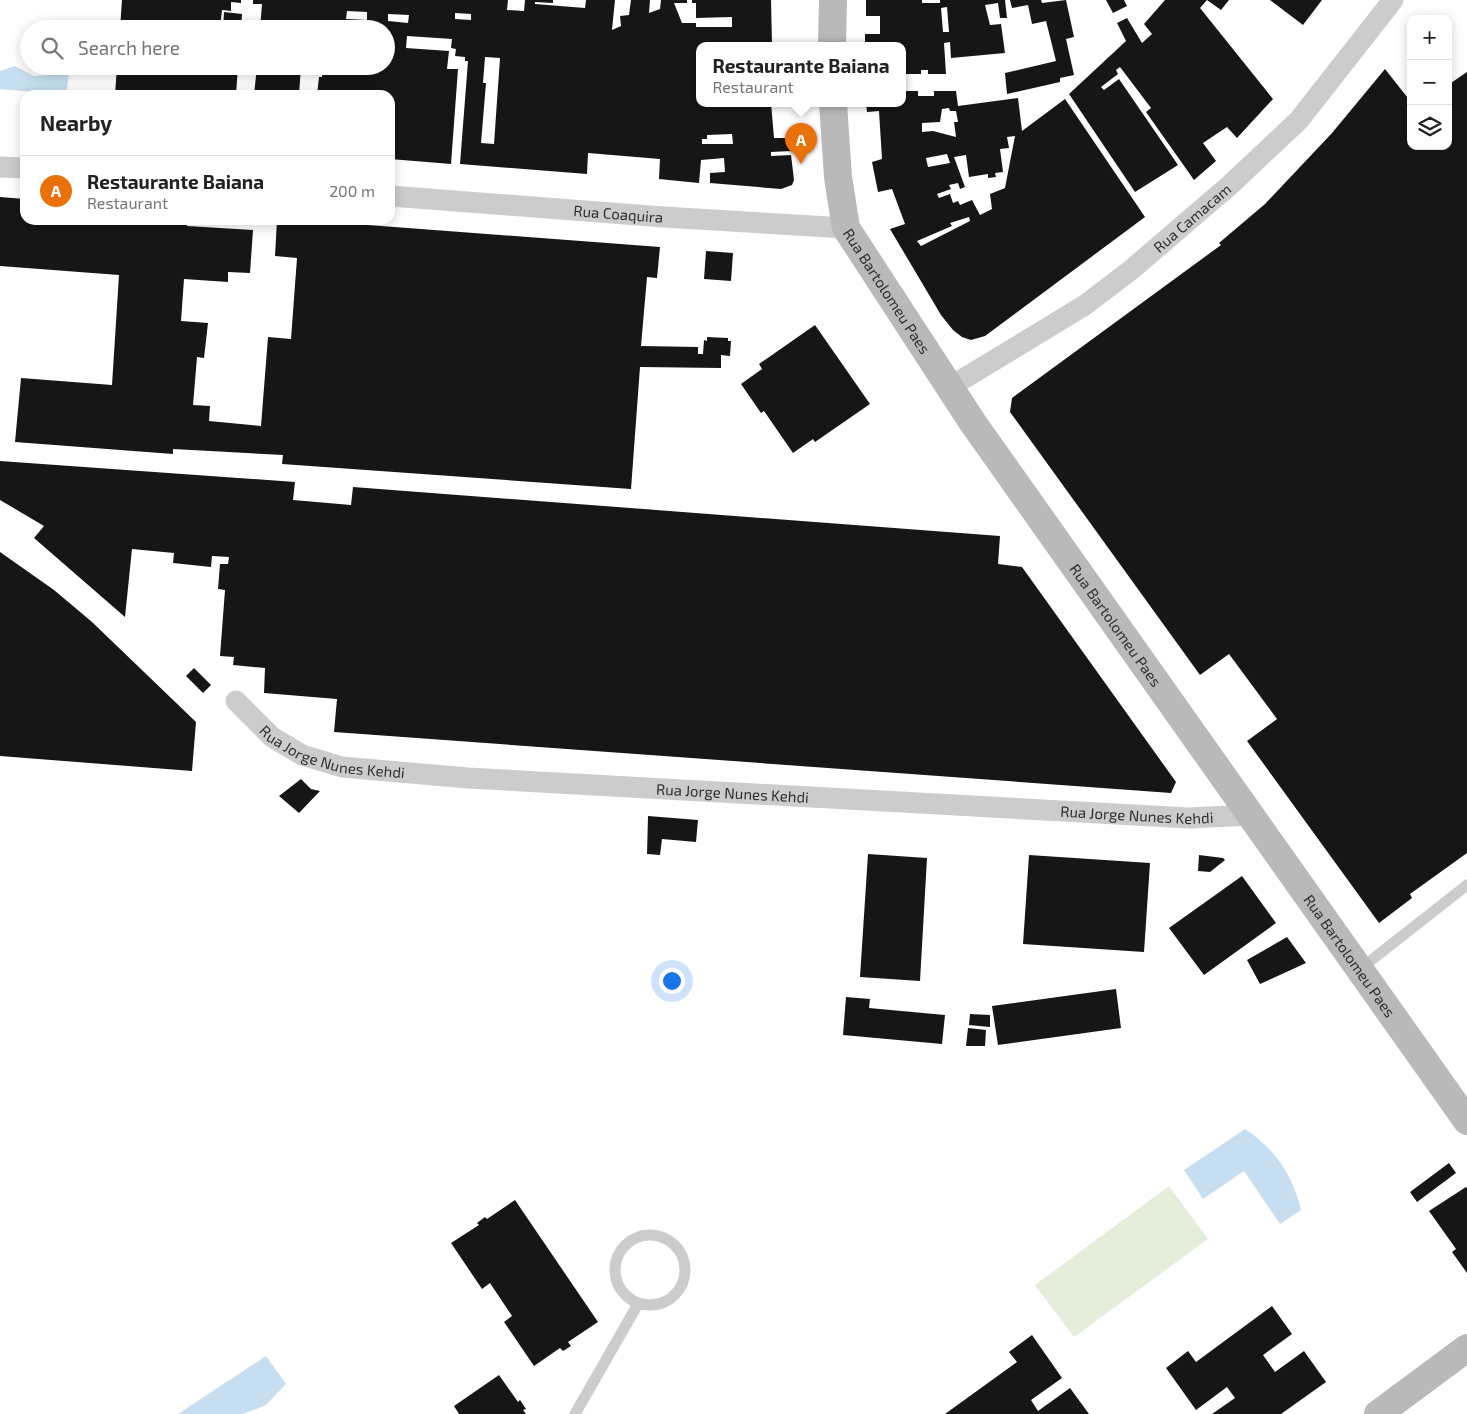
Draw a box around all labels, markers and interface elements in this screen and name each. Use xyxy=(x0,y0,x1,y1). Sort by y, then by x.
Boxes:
map controls xyxy=(1407,15,1452,150)
button: + xyxy=(1407,15,1452,60)
search box xyxy=(20,20,395,75)
icon: search xyxy=(38,34,66,62)
text: Search here xyxy=(78,36,180,59)
popup xyxy=(696,42,906,107)
text: Restaurante Baiana xyxy=(712,54,890,77)
button: − xyxy=(1407,60,1452,105)
text: Restaurant xyxy=(712,77,794,96)
button: layers xyxy=(1407,105,1452,150)
text: Nearby xyxy=(40,110,112,135)
pin: A xyxy=(785,123,817,164)
text: Restaurante Baiana xyxy=(87,170,264,193)
street label: Rua Camacam xyxy=(1149,180,1234,256)
text: A xyxy=(51,181,61,200)
text: 200 m xyxy=(329,181,375,200)
text: Restaurant xyxy=(87,193,168,212)
street label: Rua Coaquira xyxy=(573,201,664,226)
street label: Rua Bartolomeu Paes xyxy=(840,225,934,357)
street label: Rua Bartolomeu Paes xyxy=(1066,560,1166,690)
street label: Rua Jorge Nunes Kehdi xyxy=(256,721,405,781)
street label: Rua Jorge Nunes Kehdi xyxy=(655,779,809,806)
street label: Rua Jorge Nunes Kehdi xyxy=(1060,802,1214,827)
street label: Rua Bartolomeu Paes xyxy=(1300,891,1400,1020)
your location xyxy=(659,968,685,994)

